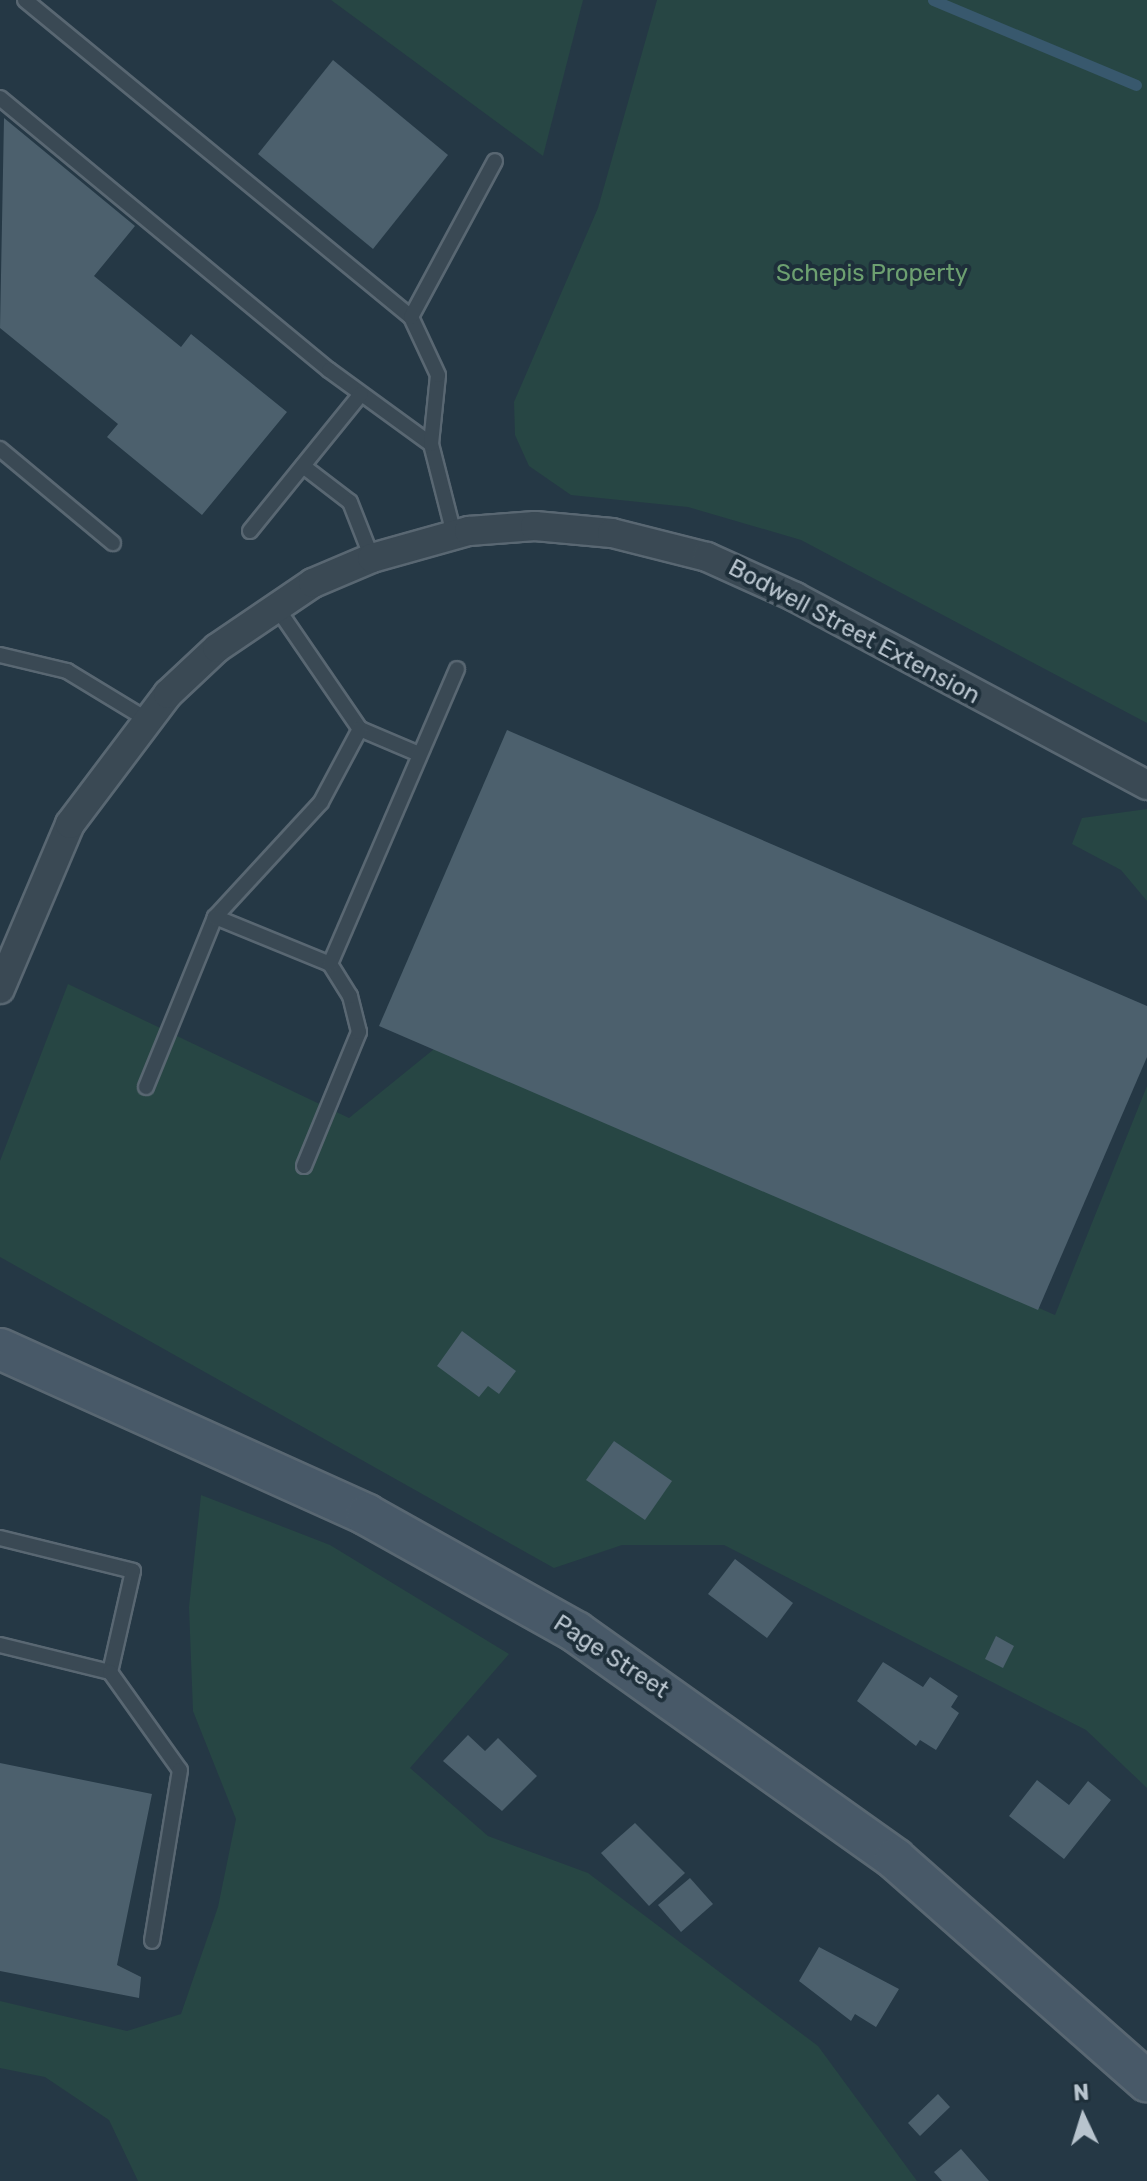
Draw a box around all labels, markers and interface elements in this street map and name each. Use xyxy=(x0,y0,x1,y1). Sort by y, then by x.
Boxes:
park label: Schepis Property xyxy=(776,260,968,288)
street label: Bodwell Street Extension xyxy=(723,553,985,711)
street label: Page Street xyxy=(548,1609,674,1705)
north arrow xyxy=(1043,2077,1123,2157)
text: N xyxy=(1072,2079,1090,2107)

